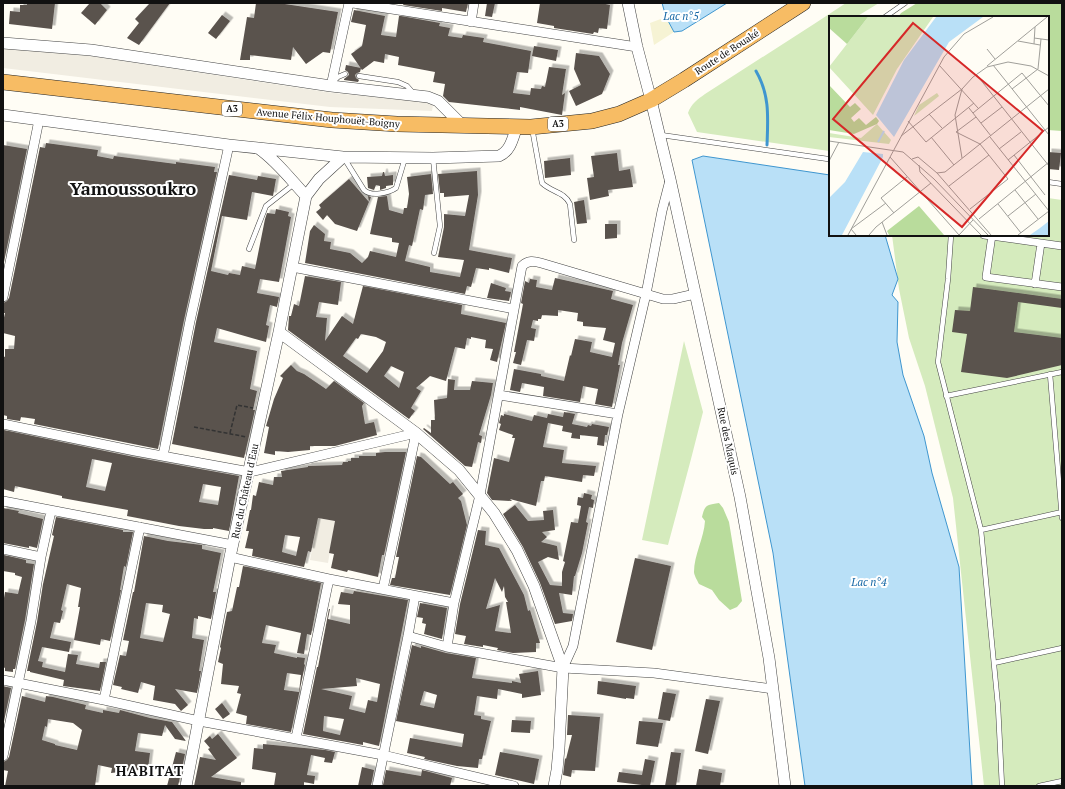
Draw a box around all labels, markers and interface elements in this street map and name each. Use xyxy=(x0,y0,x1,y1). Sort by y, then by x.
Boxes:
water label: Lac n°5 xyxy=(662,9,700,23)
inset map xyxy=(829,16,1049,236)
street label: Route de Bouaké xyxy=(692,26,762,78)
road number: A3 xyxy=(222,102,242,116)
street label: Avenue Félix Houphouët-Boigny xyxy=(256,105,401,131)
road number: A3 xyxy=(548,117,568,131)
district label: Yamoussoukro xyxy=(70,176,197,200)
street label: Rue des Maquis xyxy=(714,406,742,476)
street label: Rue du Château d'Eau xyxy=(229,442,261,540)
water label: Lac n°4 xyxy=(850,575,887,589)
district label: HABITAT xyxy=(116,761,184,780)

